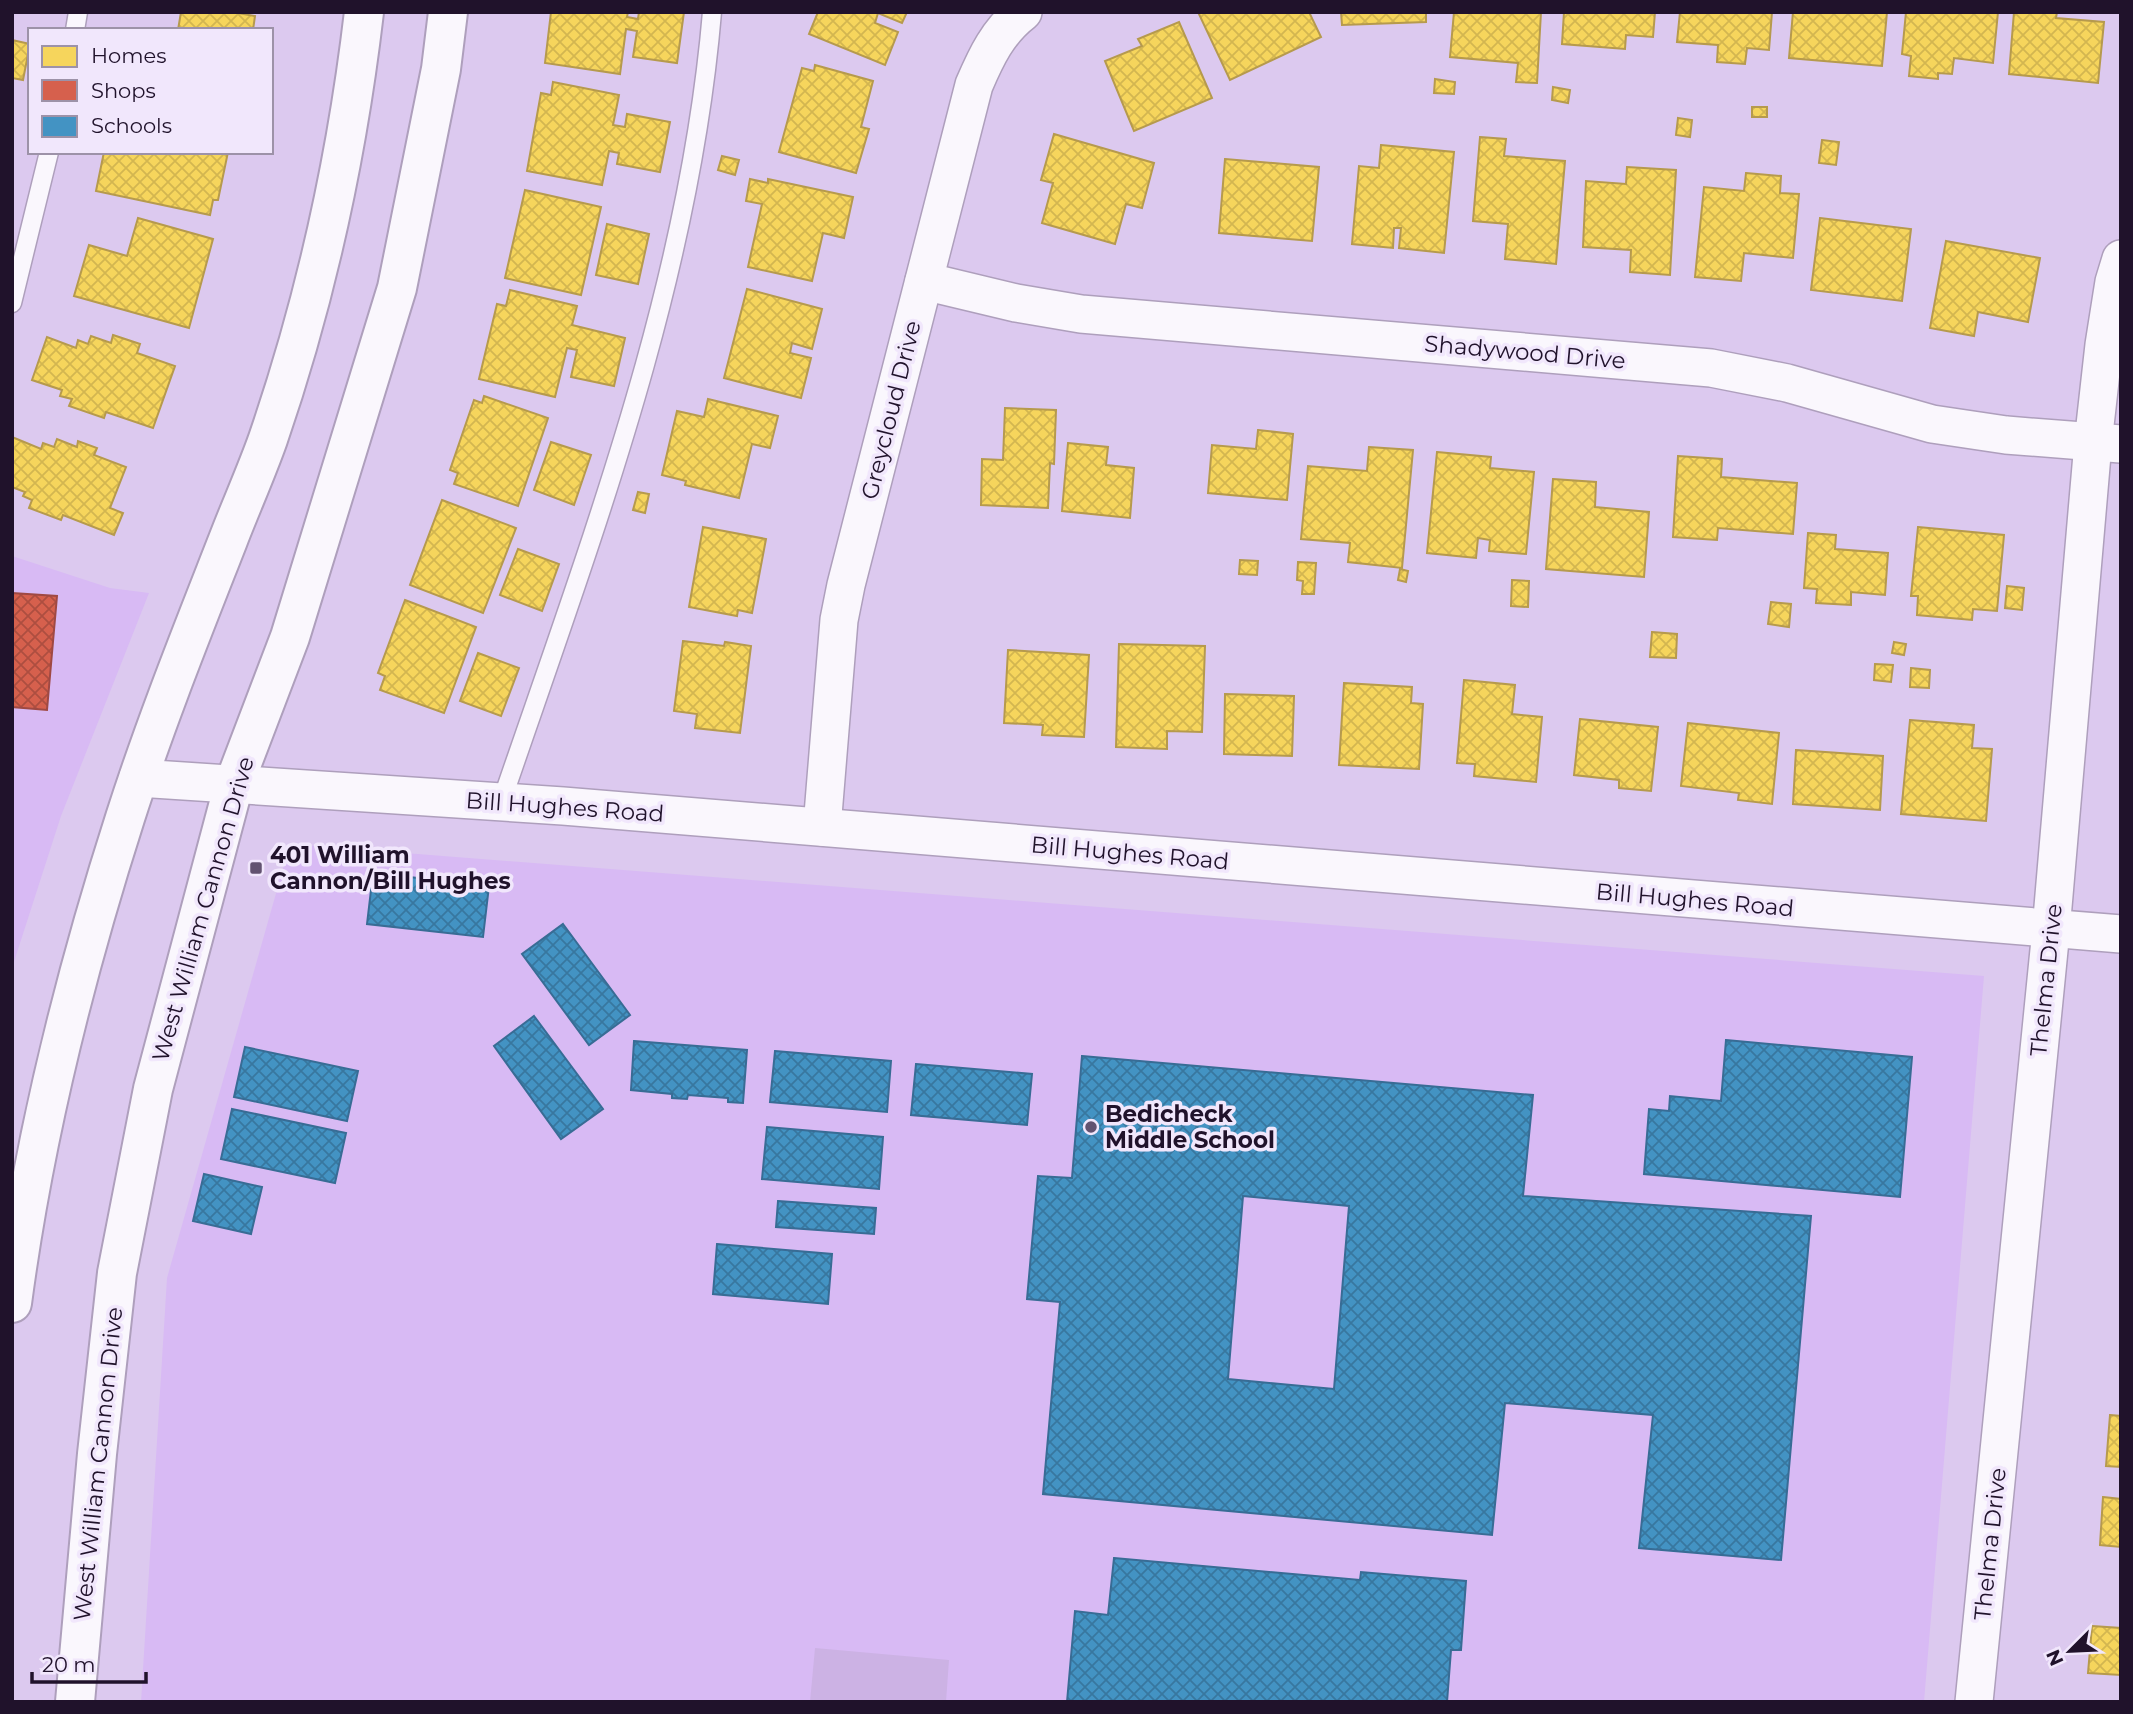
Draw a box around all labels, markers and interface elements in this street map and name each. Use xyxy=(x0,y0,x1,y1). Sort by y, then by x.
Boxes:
legend xyxy=(28,28,273,154)
text: Homes xyxy=(91,43,166,68)
text: Shops xyxy=(91,78,156,103)
text: Schools xyxy=(91,113,172,138)
street label: Greycloud Drive xyxy=(855,318,927,502)
street label: Shadywood Drive xyxy=(1423,329,1627,375)
street label: West William Cannon Drive xyxy=(146,753,260,1065)
street label: Bill Hughes Road xyxy=(465,786,665,828)
street label: Bill Hughes Road xyxy=(1030,830,1230,876)
place label: 401 William Cannon/Bill Hughes xyxy=(270,841,511,895)
marker: 401 William Cannon/Bill Hughes xyxy=(248,860,264,876)
street label: Bill Hughes Road xyxy=(1595,877,1795,923)
street label: Thelma Drive xyxy=(2024,902,2068,1058)
place label: Bedicheck Middle School xyxy=(1105,1100,1275,1154)
marker: Bedicheck Middle School xyxy=(1083,1119,1099,1135)
street label: West William Cannon Drive xyxy=(68,1306,128,1622)
street label: Thelma Drive xyxy=(1968,1466,2012,1622)
north arrow xyxy=(2035,1616,2105,1686)
scale bar xyxy=(32,1640,145,1684)
text: N xyxy=(2041,1646,2069,1669)
text: 20 m xyxy=(42,1652,96,1677)

